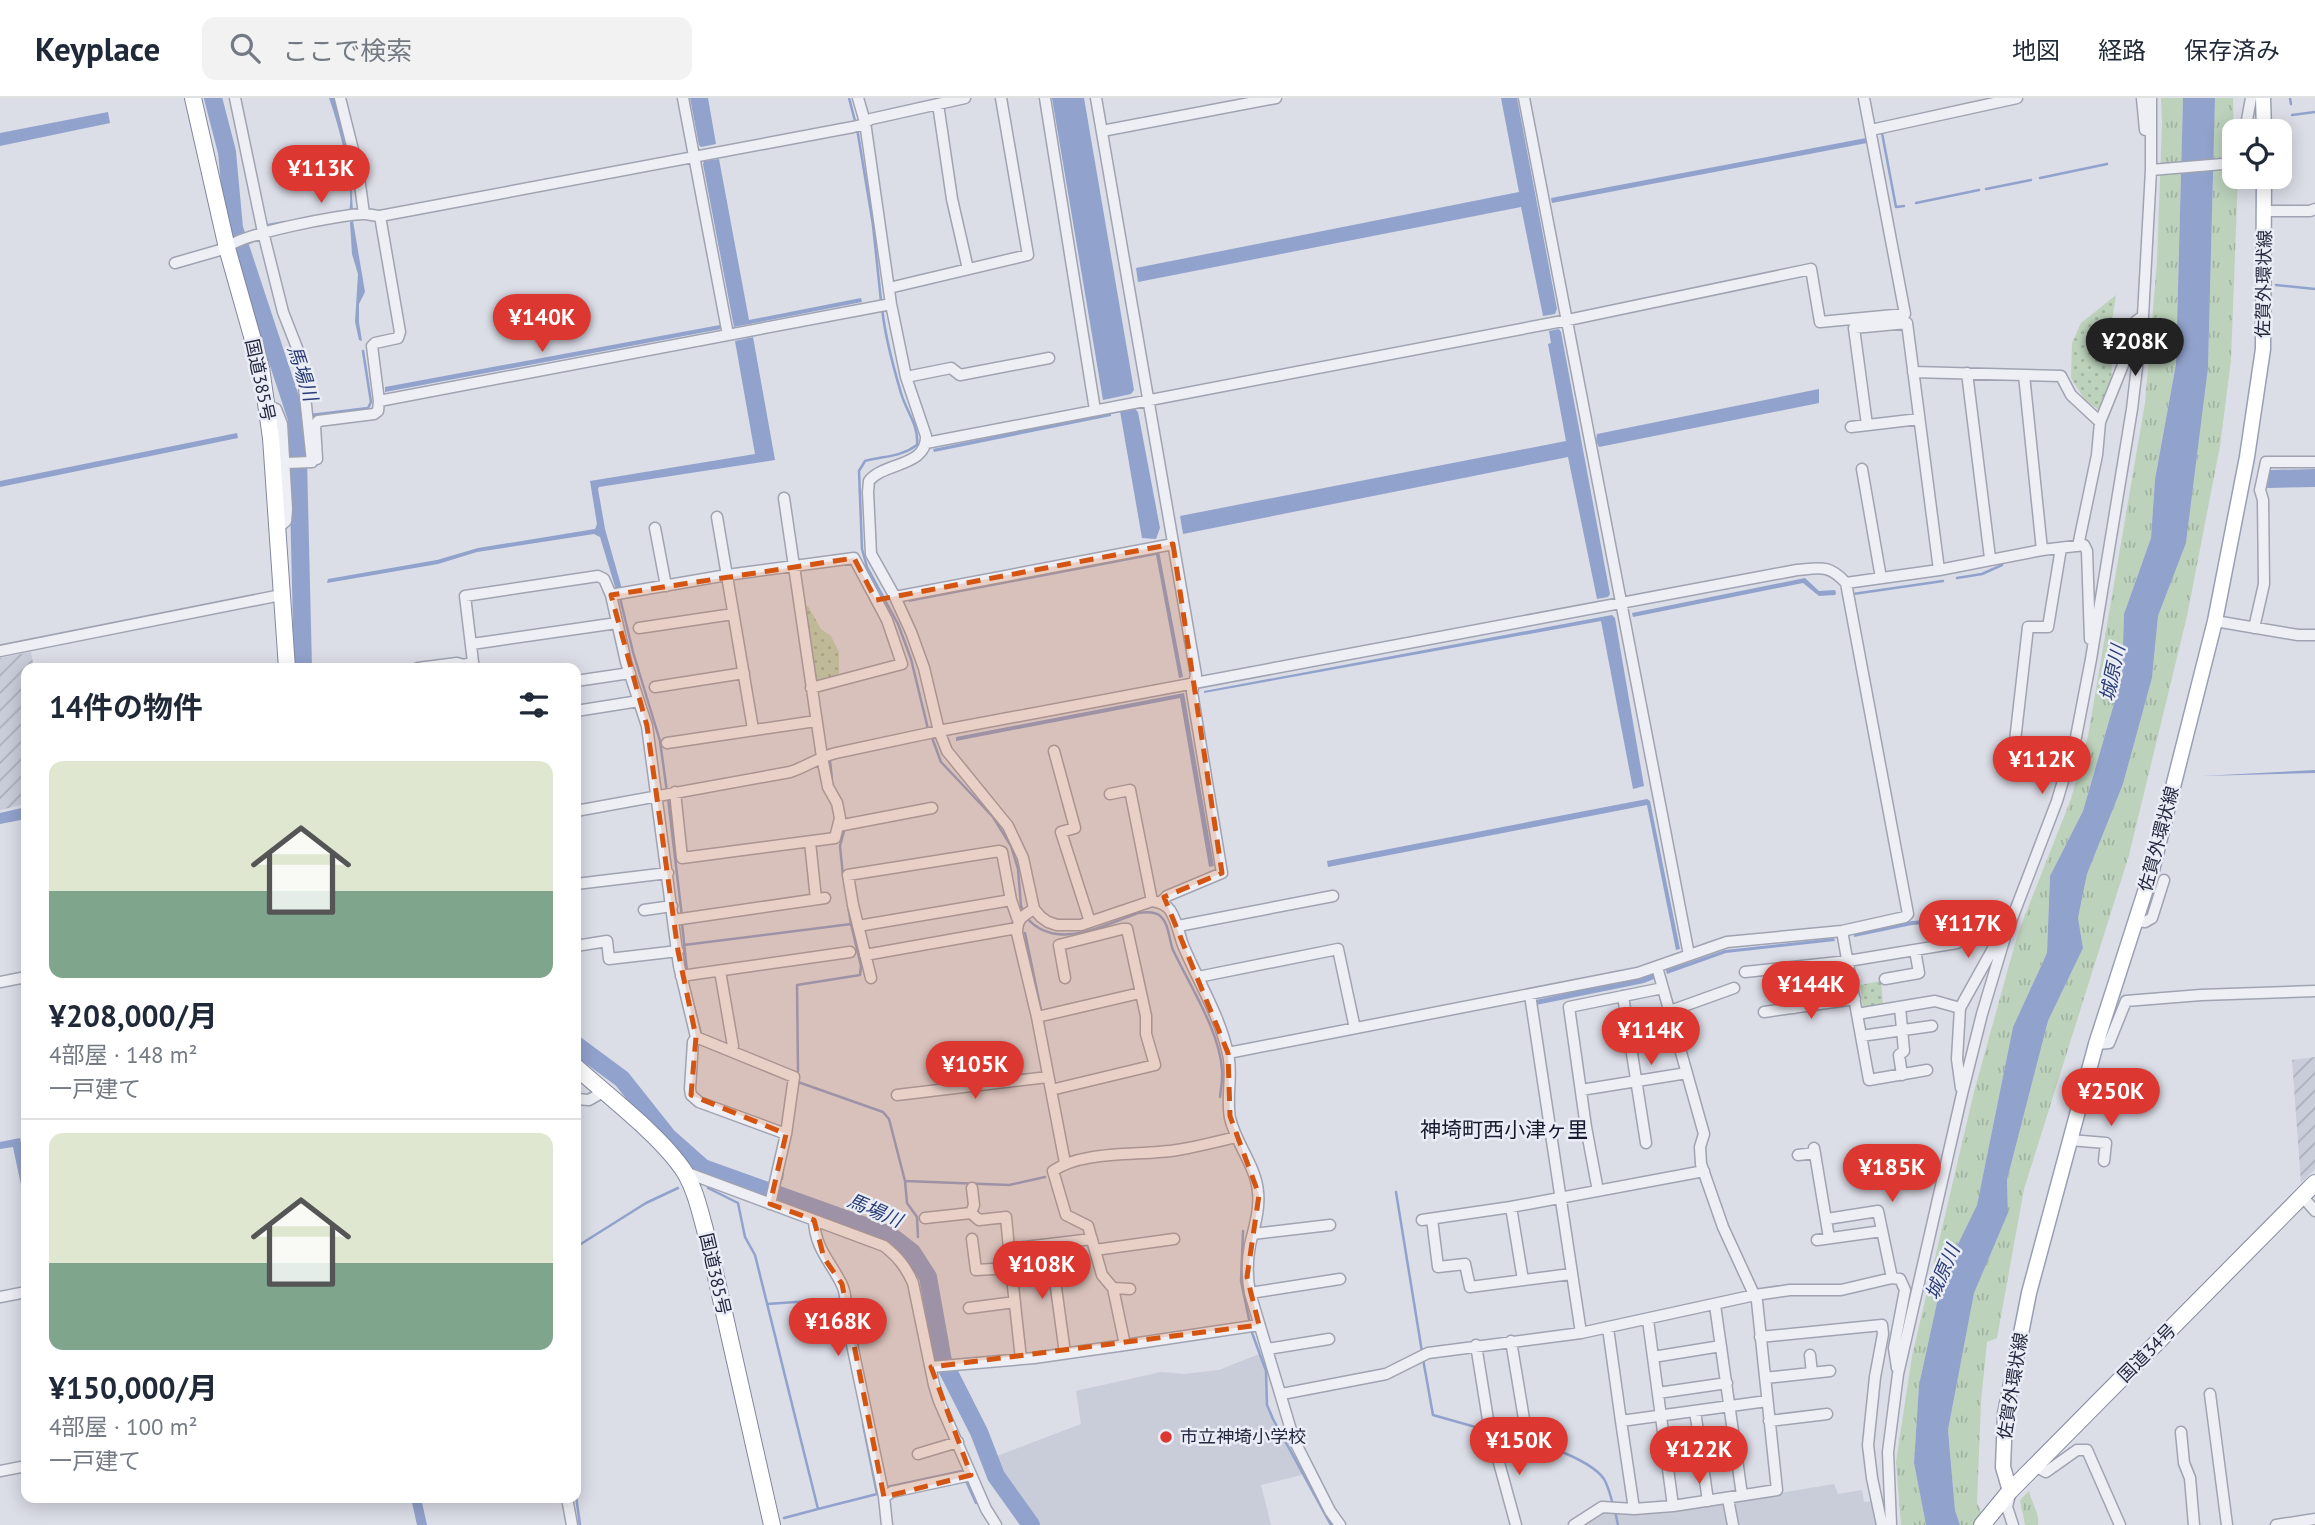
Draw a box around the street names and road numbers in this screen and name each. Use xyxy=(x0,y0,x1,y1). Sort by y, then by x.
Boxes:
street label: 佐賀外環状線 xyxy=(2251,230,2276,338)
street label: 国道385号 xyxy=(241,337,280,423)
street label: 佐賀外環状線 xyxy=(2133,784,2184,894)
street label: 国道385号 xyxy=(695,1231,736,1317)
street label: 国道34号 xyxy=(2112,1318,2181,1387)
street label: 佐賀外環状線 xyxy=(1993,1331,2032,1441)

